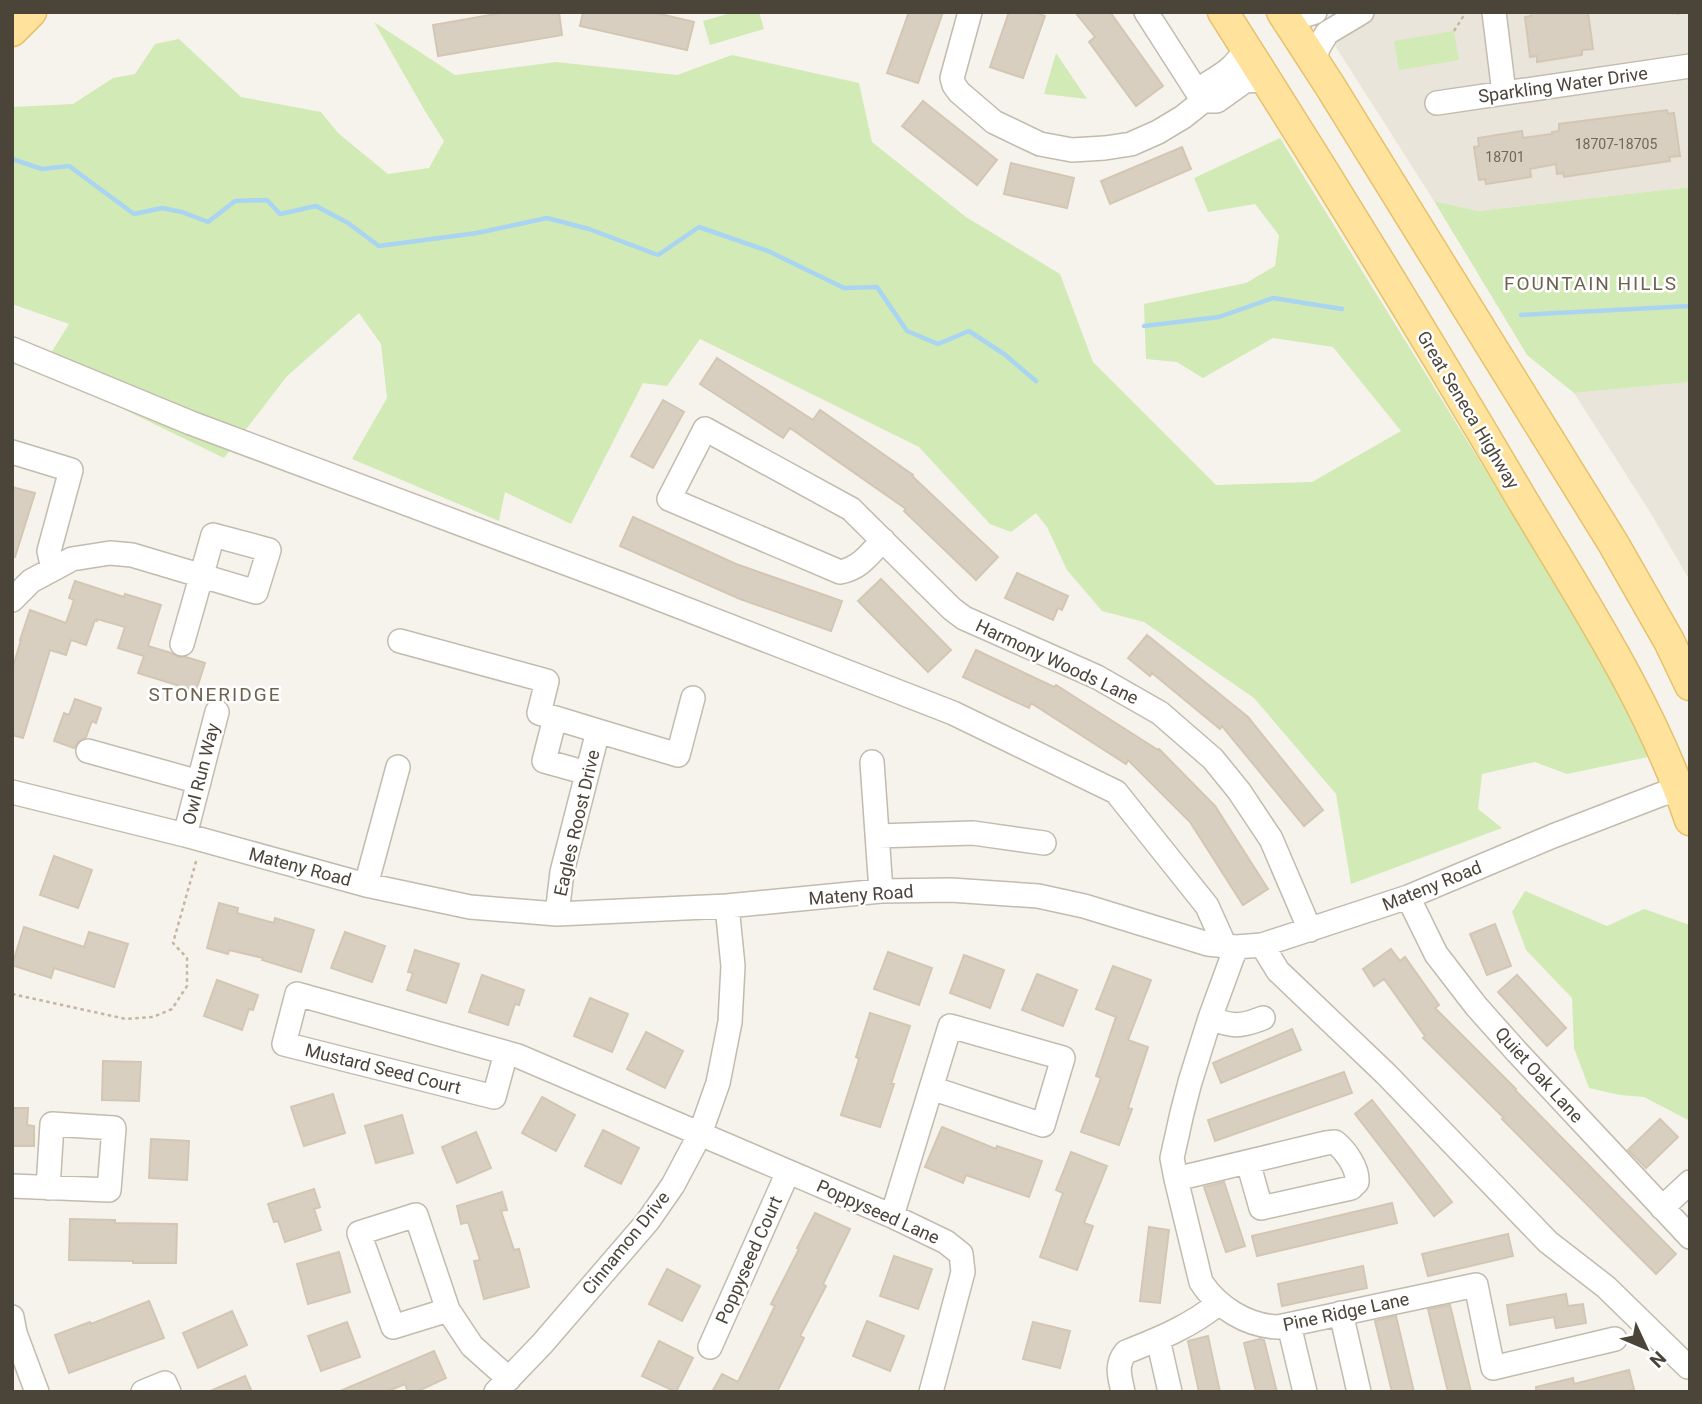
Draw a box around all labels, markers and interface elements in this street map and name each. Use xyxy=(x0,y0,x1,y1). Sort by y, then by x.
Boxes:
street label: Sparkling Water Drive xyxy=(1477,62,1649,107)
house number: 18707-18705 xyxy=(1575,136,1657,152)
house number: 18701 xyxy=(1485,149,1525,165)
district label: FOUNTAIN HILLS xyxy=(1504,272,1678,295)
street label: Great Seneca Highway xyxy=(1413,327,1524,493)
street label: Harmony Woods Lane xyxy=(973,615,1142,708)
district label: STONERIDGE xyxy=(149,683,281,706)
street label: Owl Run Way xyxy=(178,720,223,827)
street label: Eagles Roost Drive xyxy=(549,748,604,898)
street label: Mateny Road xyxy=(247,843,354,890)
street label: Mateny Road xyxy=(1379,856,1485,915)
street label: Mateny Road xyxy=(808,880,914,909)
street label: Quiet Oak Lane xyxy=(1491,1023,1588,1127)
street label: Mustard Seed Court xyxy=(303,1039,463,1098)
street label: Poppyseed Lane xyxy=(814,1175,943,1248)
street label: Cinnamon Drive xyxy=(578,1187,674,1299)
street label: Poppyseed Court xyxy=(711,1193,786,1327)
street label: Pine Ridge Lane xyxy=(1281,1288,1411,1335)
north arrow xyxy=(1611,1313,1681,1383)
text: N xyxy=(1645,1347,1671,1372)

